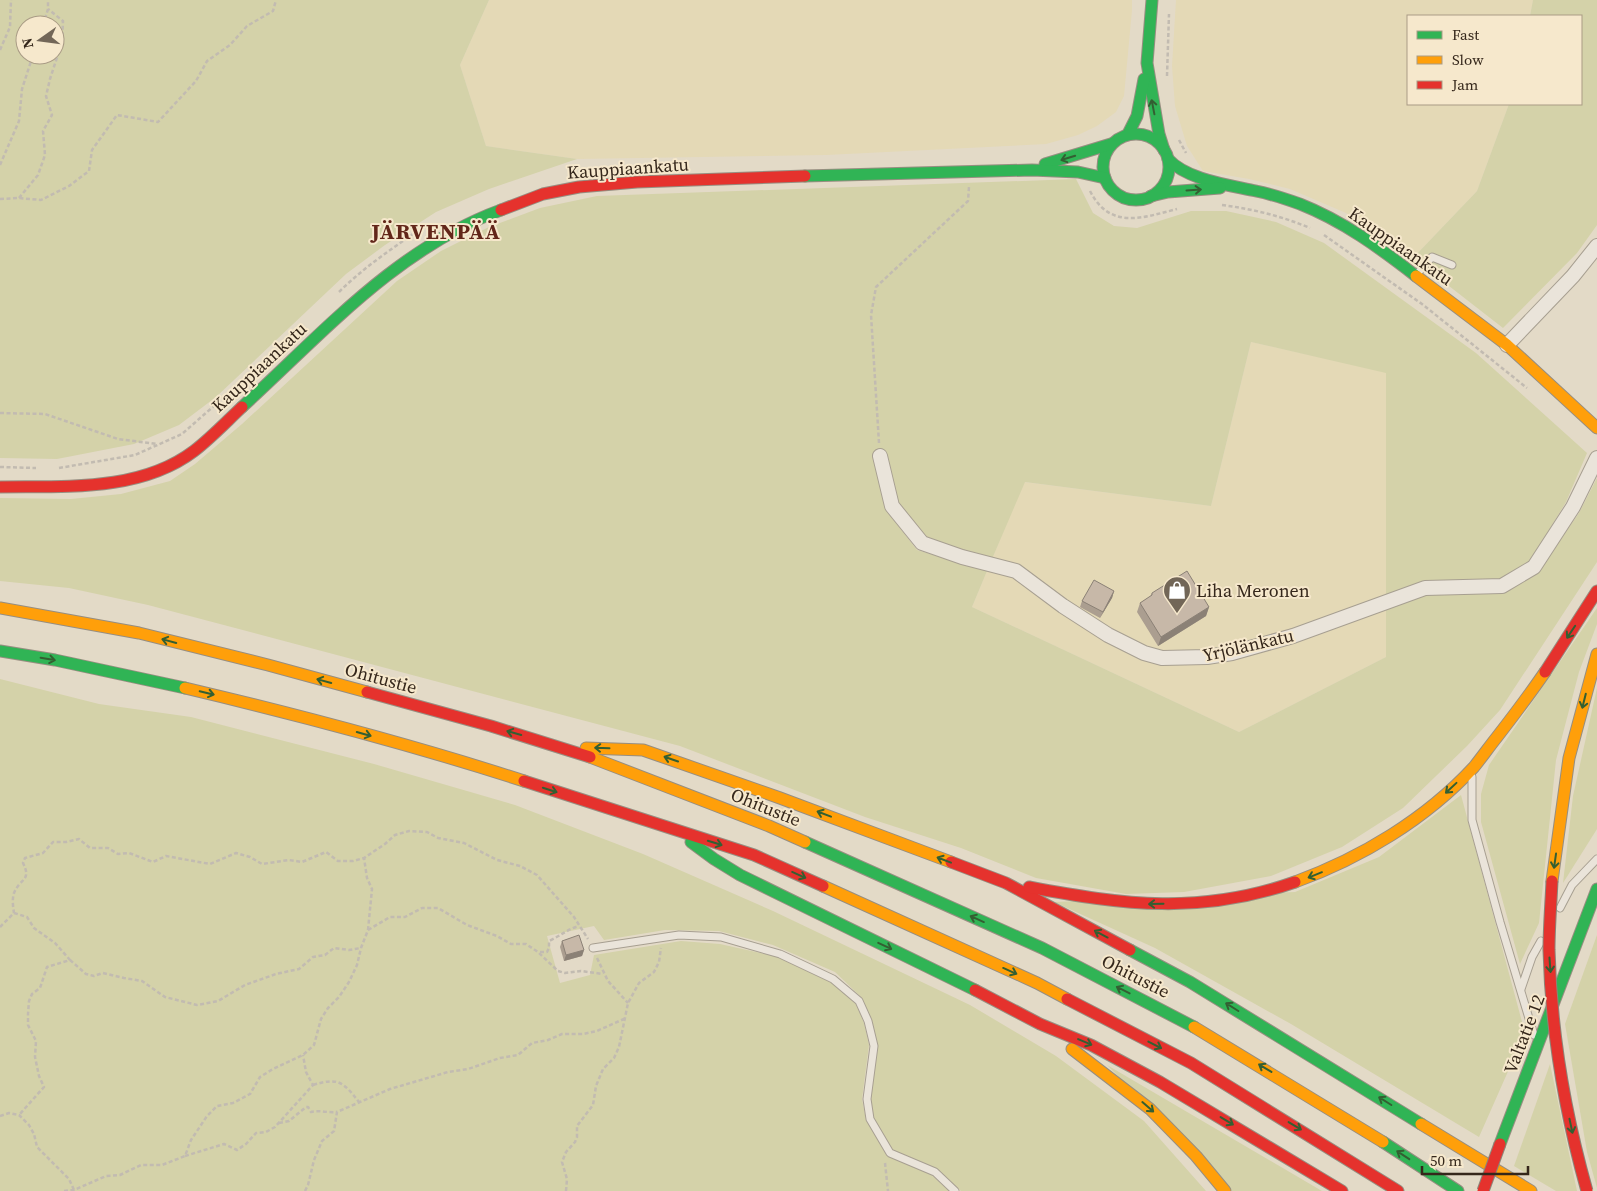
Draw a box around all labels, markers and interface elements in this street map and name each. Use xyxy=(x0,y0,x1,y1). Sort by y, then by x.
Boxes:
north arrow xyxy=(15,15,65,65)
legend xyxy=(1407,15,1582,105)
text: Fast xyxy=(1452,24,1479,45)
text: N xyxy=(16,36,38,51)
text: Slow xyxy=(1452,49,1484,70)
text: Jam xyxy=(1451,74,1479,95)
one-way arrow xyxy=(1148,99,1158,115)
street label: Kauppiaankatu xyxy=(566,151,690,185)
one-way arrow xyxy=(1060,154,1076,164)
one-way arrow xyxy=(1185,185,1201,194)
street label: Kauppiaankatu xyxy=(1344,201,1458,291)
district label: JÄRVENPÄÄ xyxy=(369,216,501,246)
street label: Kauppiaankatu xyxy=(206,316,312,418)
shop icon: Liha Meronen xyxy=(1162,575,1192,614)
place label: Liha Meronen xyxy=(1196,578,1310,603)
street label: Yrjölänkatu xyxy=(1200,622,1296,668)
one-way arrow xyxy=(1565,625,1576,639)
one-way arrow xyxy=(161,636,177,645)
one-way arrow xyxy=(40,654,56,664)
street label: Ohitustie xyxy=(342,656,420,700)
one-way arrow xyxy=(316,675,332,685)
one-way arrow xyxy=(198,689,214,698)
one-way arrow xyxy=(1579,693,1588,709)
one-way arrow xyxy=(507,727,523,737)
one-way arrow xyxy=(356,730,372,740)
one-way arrow xyxy=(595,744,611,753)
one-way arrow xyxy=(663,754,679,764)
street label: Ohitustie xyxy=(727,782,805,832)
one-way arrow xyxy=(1445,782,1457,794)
one-way arrow xyxy=(542,786,558,795)
one-way arrow xyxy=(816,809,832,818)
one-way arrow xyxy=(707,838,723,848)
one-way arrow xyxy=(1549,852,1559,868)
one-way arrow xyxy=(937,855,952,864)
one-way arrow xyxy=(791,870,806,880)
one-way arrow xyxy=(1307,871,1322,880)
one-way arrow xyxy=(1148,899,1164,909)
one-way arrow xyxy=(970,913,985,923)
one-way arrow xyxy=(1094,929,1109,938)
one-way arrow xyxy=(877,941,892,951)
street label: Ohitustie xyxy=(1098,948,1174,1004)
one-way arrow xyxy=(1546,957,1555,973)
one-way arrow xyxy=(1002,967,1017,976)
one-way arrow xyxy=(1116,985,1131,995)
street label: Valtatie 12 xyxy=(1497,991,1551,1077)
one-way arrow xyxy=(1225,1002,1239,1012)
one-way arrow xyxy=(1077,1038,1092,1048)
one-way arrow xyxy=(1147,1041,1162,1050)
one-way arrow xyxy=(1259,1063,1273,1073)
one-way arrow xyxy=(1379,1096,1393,1106)
one-way arrow xyxy=(1141,1102,1154,1113)
one-way arrow xyxy=(1220,1117,1234,1127)
one-way arrow xyxy=(1567,1117,1576,1133)
one-way arrow xyxy=(1288,1122,1302,1132)
scale bar xyxy=(1422,1144,1528,1176)
one-way arrow xyxy=(1396,1150,1410,1160)
text: 50 m xyxy=(1430,1150,1462,1171)

